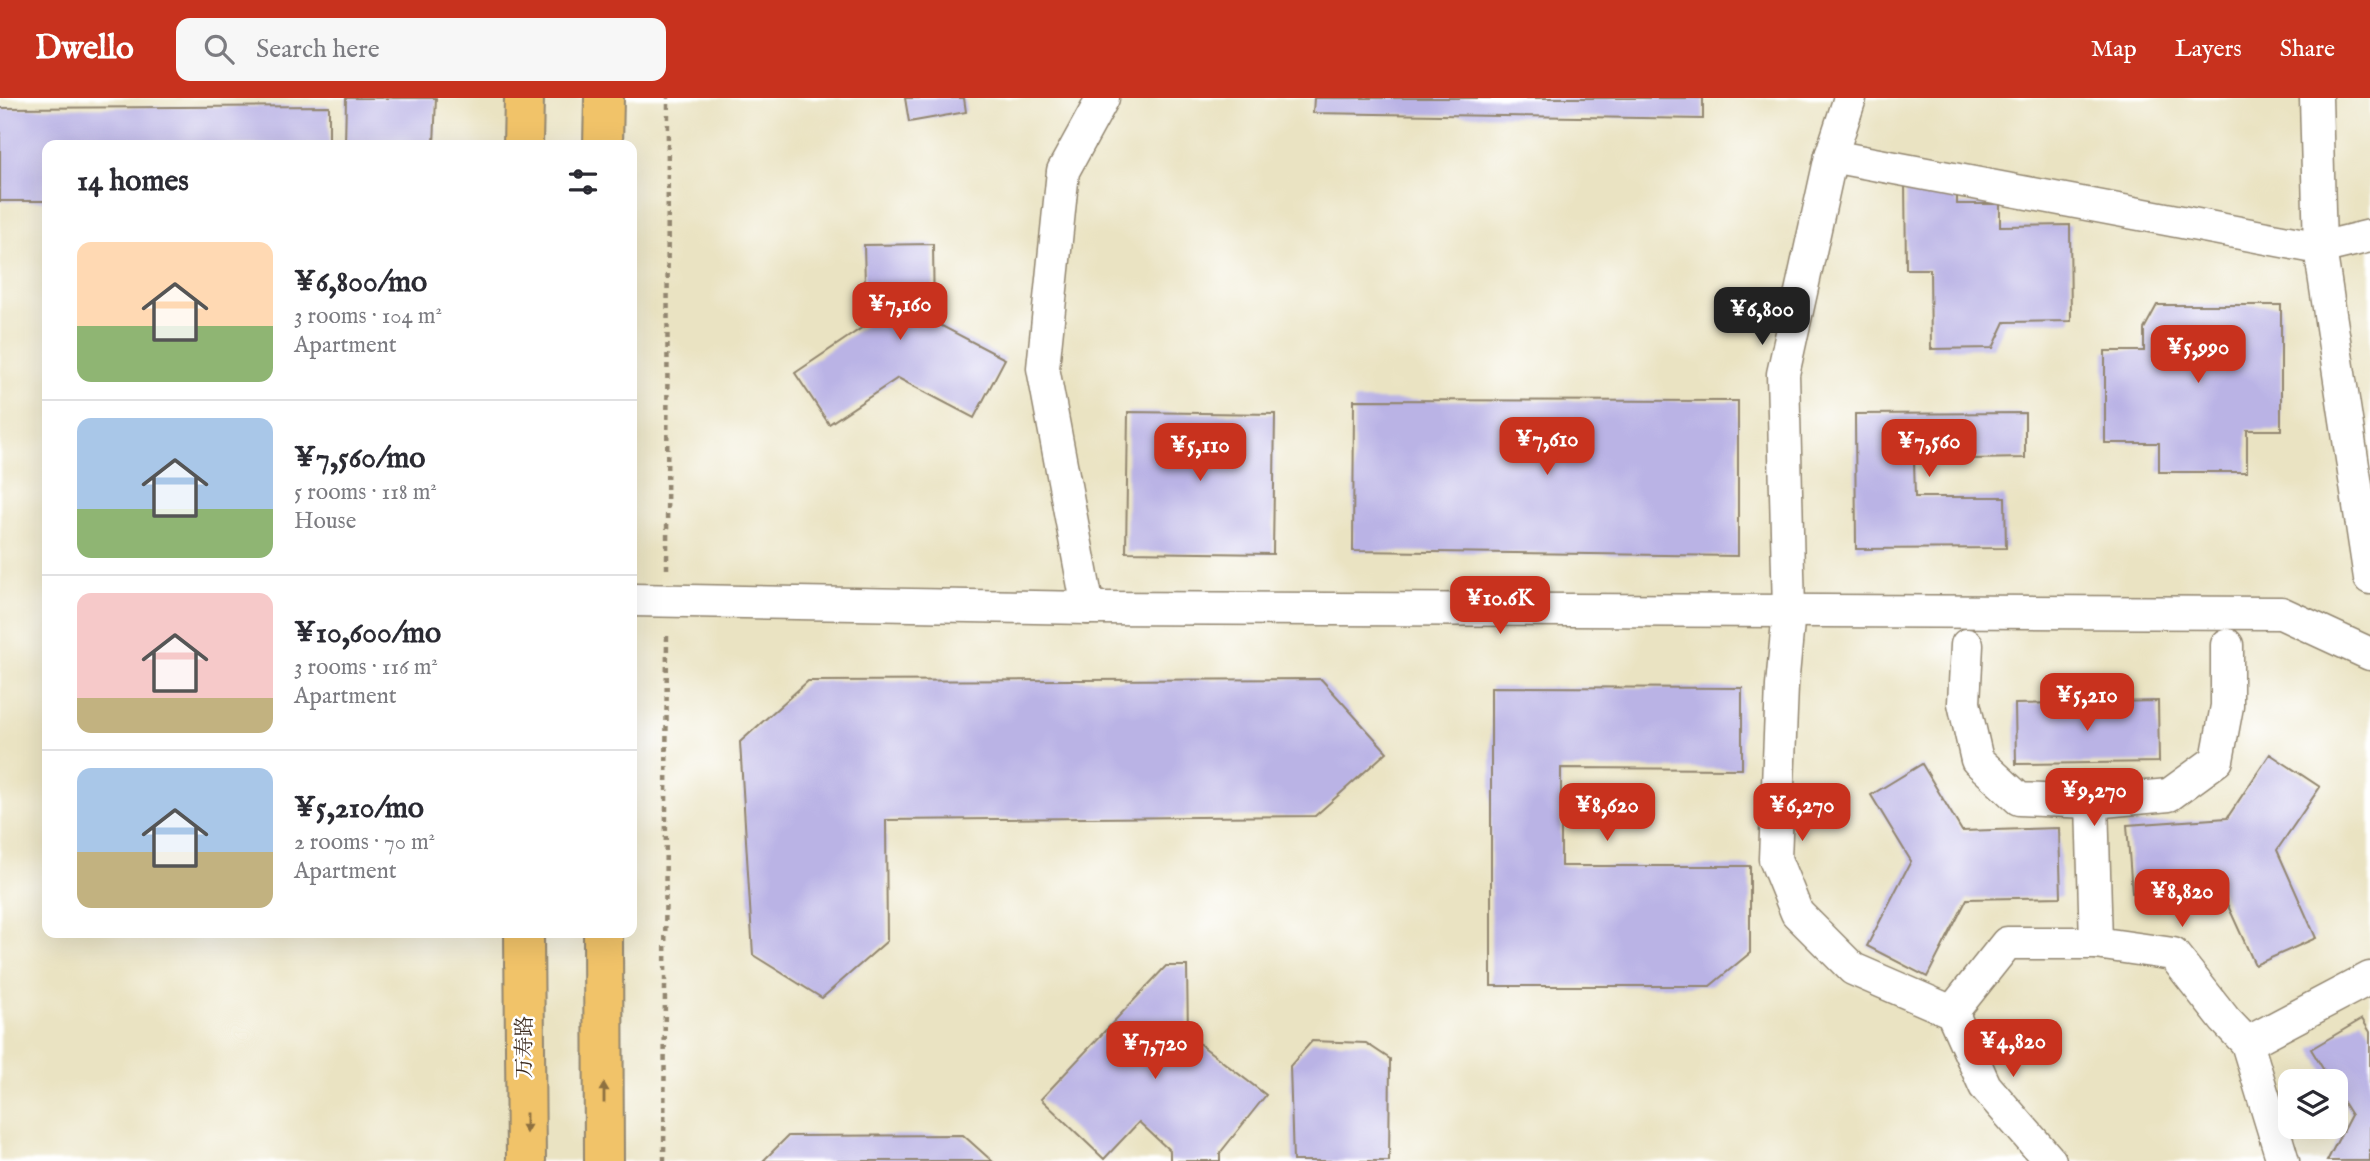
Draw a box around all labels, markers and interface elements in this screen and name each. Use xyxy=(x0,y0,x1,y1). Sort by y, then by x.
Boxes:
search box xyxy=(176,18,666,81)
text: Dwello xyxy=(35,28,134,70)
icon: search xyxy=(200,30,238,68)
text: Search here xyxy=(256,33,380,66)
text: Map xyxy=(2091,34,2137,65)
text: Layers xyxy=(2175,34,2242,65)
text: Share xyxy=(2280,34,2335,65)
text: 14 homes xyxy=(77,163,189,201)
icon: filters xyxy=(564,163,602,201)
text: ¥6,800/mo xyxy=(294,264,427,302)
icon: home xyxy=(133,270,217,354)
pin: ¥7,160 xyxy=(843,282,957,342)
pin: ¥6,800 xyxy=(1705,288,1819,347)
text: ¥7,160 xyxy=(868,290,932,319)
text: ¥6,800 xyxy=(1730,295,1794,324)
text: 3 rooms · 104 m² xyxy=(294,302,442,331)
pin: ¥5,990 xyxy=(2141,326,2255,385)
text: Apartment xyxy=(294,331,397,360)
text: ¥5,990 xyxy=(2167,333,2229,362)
pin: ¥7,610 xyxy=(1490,418,1604,477)
pin: ¥7,560 xyxy=(1872,420,1986,479)
pin: ¥5,110 xyxy=(1143,424,1257,483)
text: ¥7,610 xyxy=(1516,425,1578,454)
text: ¥7,560 xyxy=(1898,427,1960,456)
text: ¥5,110 xyxy=(1170,431,1230,460)
text: ¥7,560/mo xyxy=(294,440,426,478)
icon: home xyxy=(133,446,217,530)
text: 5 rooms · 118 m² xyxy=(294,478,437,507)
text: House xyxy=(294,507,356,536)
pin: ¥10.6K xyxy=(1443,576,1557,636)
text: ¥10.6K xyxy=(1466,584,1534,613)
text: ¥10,600/mo xyxy=(294,615,441,653)
icon: home xyxy=(133,621,217,705)
text: 3 rooms · 116 m² xyxy=(294,653,438,682)
pin: ¥5,210 xyxy=(2030,674,2144,733)
text: ¥5,210 xyxy=(2056,681,2118,710)
text: Apartment xyxy=(294,682,397,711)
pin: ¥9,270 xyxy=(2037,768,2151,828)
text: ¥9,270 xyxy=(2061,776,2127,805)
pin: ¥8,620 xyxy=(1550,784,1664,843)
pin: ¥6,270 xyxy=(1745,784,1859,843)
text: ¥5,210/mo xyxy=(294,790,424,828)
text: ¥8,620 xyxy=(1575,791,1639,820)
text: ¥6,270 xyxy=(1769,791,1835,820)
icon: home xyxy=(133,796,217,880)
text: 2 rooms · 70 m² xyxy=(294,828,435,857)
text: Apartment xyxy=(294,857,397,886)
pin: ¥8,820 xyxy=(2125,870,2239,929)
text: ¥8,820 xyxy=(2150,877,2214,906)
street label: 万寿路 xyxy=(512,1016,539,1079)
pin: ¥4,820 xyxy=(1956,1020,2070,1079)
pin: ¥7,720 xyxy=(1098,1021,1212,1081)
text: ¥4,820 xyxy=(1980,1027,2046,1056)
text: ¥7,720 xyxy=(1122,1029,1188,1058)
map controls xyxy=(2278,1069,2348,1139)
button: layers xyxy=(2278,1069,2348,1139)
one-way arrow xyxy=(598,1082,610,1104)
one-way arrow xyxy=(520,1113,532,1135)

